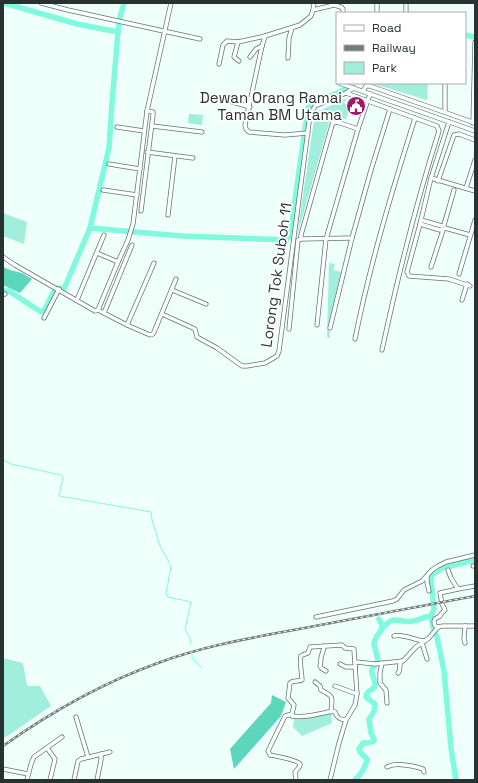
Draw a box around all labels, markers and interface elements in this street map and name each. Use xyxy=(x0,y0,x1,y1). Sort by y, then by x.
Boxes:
legend xyxy=(336,12,466,84)
text: Road xyxy=(372,20,401,36)
text: Railway xyxy=(372,40,416,56)
text: Park xyxy=(372,60,397,76)
place label: Dewan Orang Ramai Taman BM Utama xyxy=(200,88,342,124)
public building icon: Dewan Orang Ramai Taman BM Utama xyxy=(345,95,367,117)
street label: Lorong Tok Suboh 11 xyxy=(256,202,296,348)

